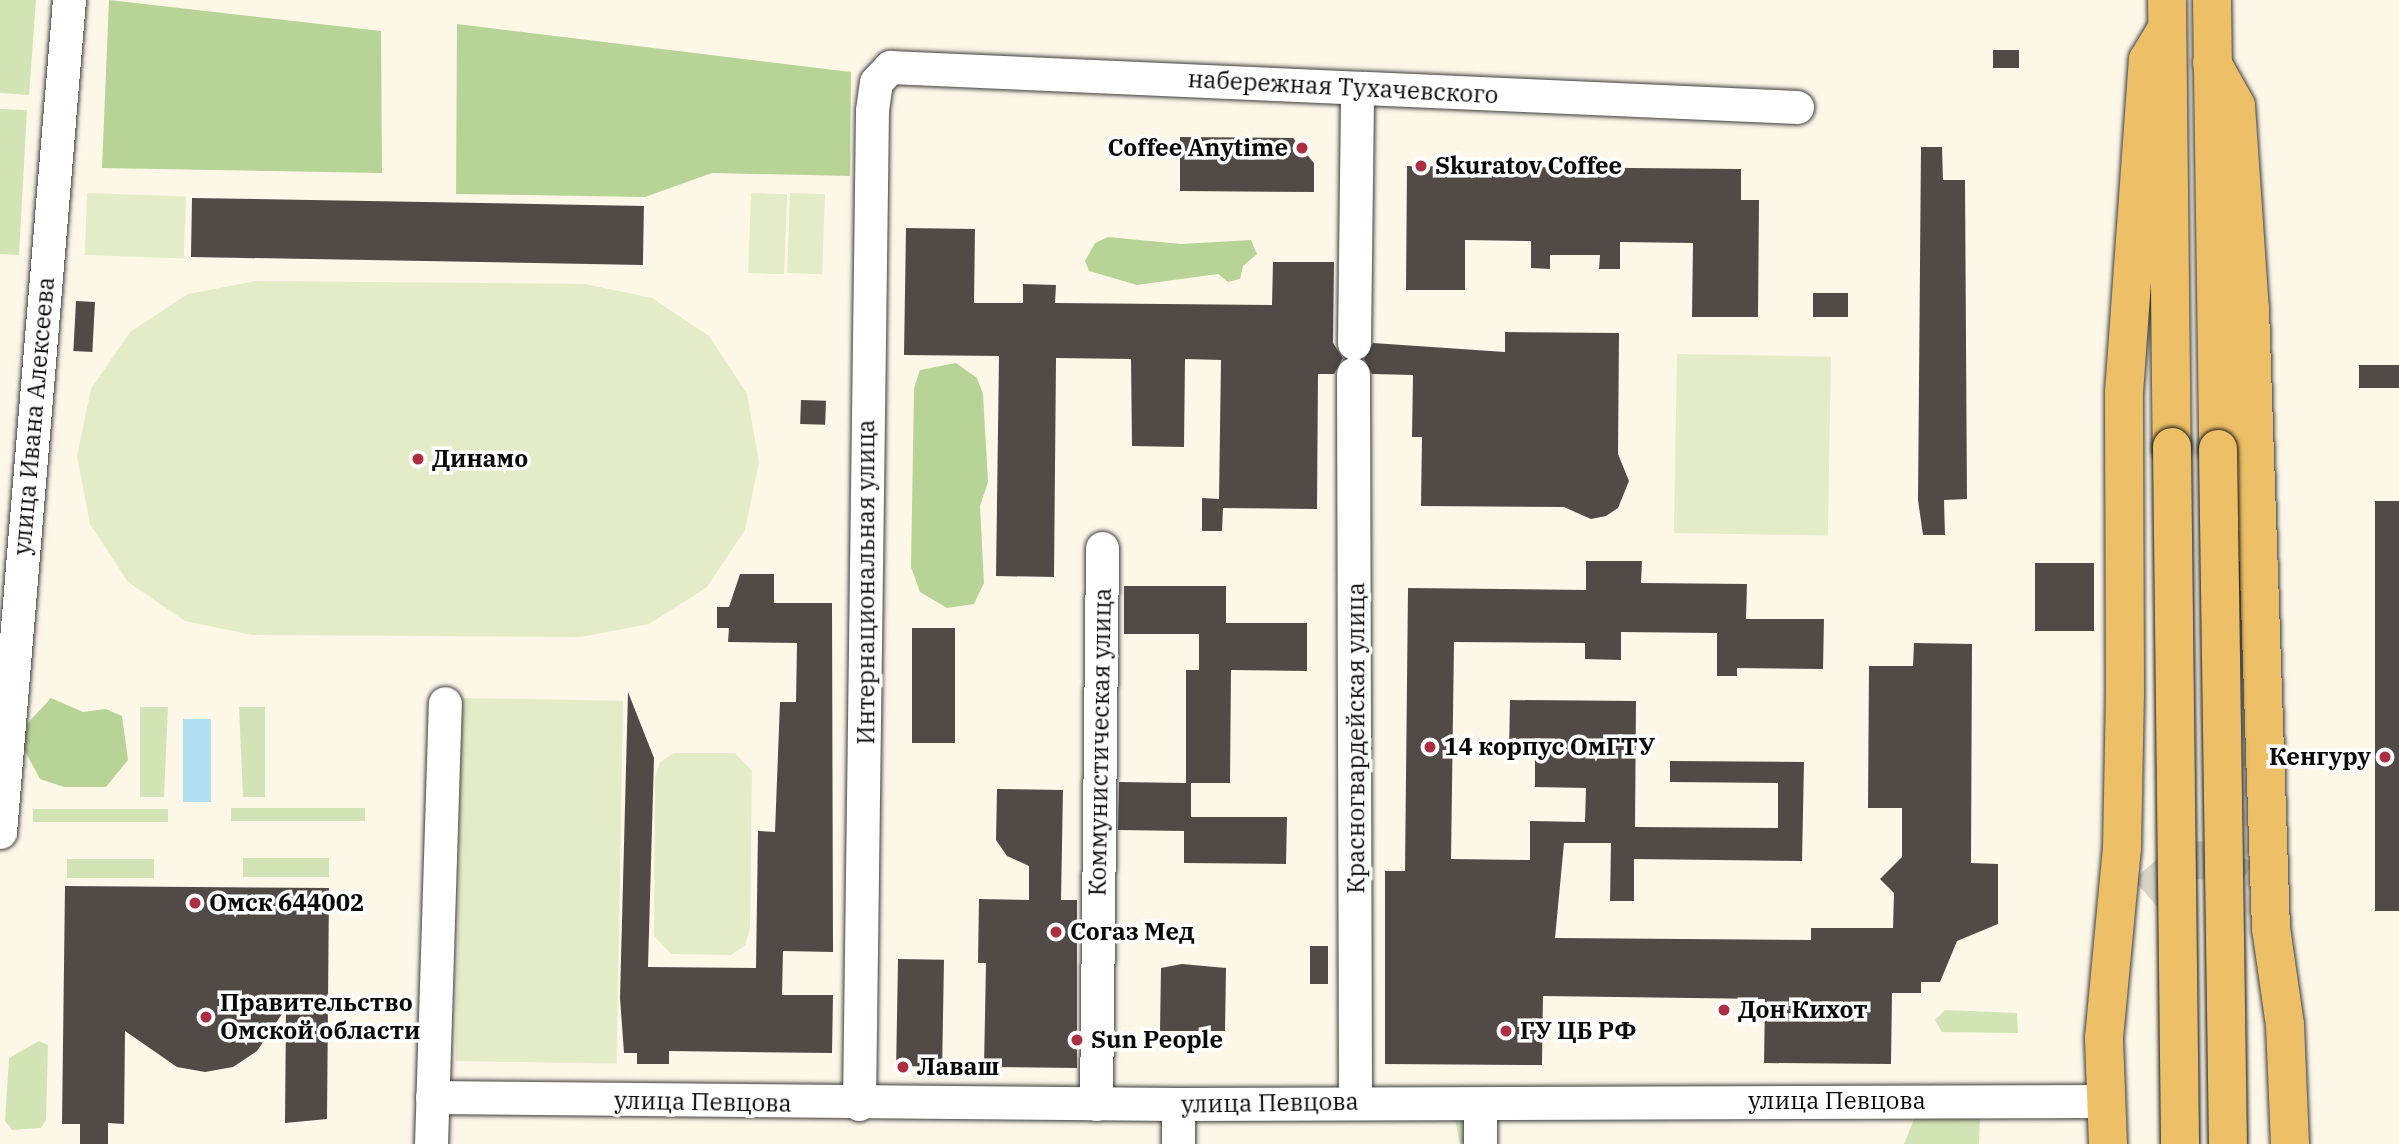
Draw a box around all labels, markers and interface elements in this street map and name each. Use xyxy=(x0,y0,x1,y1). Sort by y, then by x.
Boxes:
street label: набережная Тухачевского xyxy=(1187,64,1499,110)
place label: Coffee Anytime xyxy=(1108,134,1288,162)
marker: Coffee Anytime xyxy=(1294,140,1310,156)
place label: Skuratov Coffee xyxy=(1435,152,1622,180)
marker: Skuratov Coffee xyxy=(1413,158,1429,174)
street label: улица Ивана Алексеева xyxy=(7,276,61,556)
street label: Интернациональная улица xyxy=(852,419,880,745)
place label: Динамо xyxy=(432,445,528,473)
marker: Динамо xyxy=(410,451,426,467)
street label: Красногвардейская улица xyxy=(1342,582,1370,894)
street label: Коммунистическая улица xyxy=(1083,588,1117,896)
place label: 14 корпус ОмГТУ xyxy=(1444,733,1655,761)
marker: 14 корпус ОмГТУ xyxy=(1422,739,1438,755)
place label: Кенгуру xyxy=(2269,743,2371,771)
marker: Кенгуру xyxy=(2377,749,2393,765)
place label: Омск 644002 xyxy=(209,889,365,917)
marker: Омск 644002 xyxy=(187,895,203,911)
place label: Согаз Мед xyxy=(1070,918,1194,946)
marker: Согаз Мед xyxy=(1048,924,1064,940)
place label: Правительство Омской области xyxy=(220,989,420,1045)
place label: Дон Кихот xyxy=(1738,996,1868,1024)
marker: Дон Кихот xyxy=(1716,1002,1732,1018)
marker: Правительство Омской области xyxy=(198,1009,214,1025)
place label: ГУ ЦБ РФ xyxy=(1520,1017,1637,1045)
marker: ГУ ЦБ РФ xyxy=(1498,1023,1514,1039)
place label: Sun People xyxy=(1091,1026,1223,1054)
marker: Sun People xyxy=(1069,1032,1085,1048)
place label: Лаваш xyxy=(917,1053,999,1081)
marker: Лаваш xyxy=(895,1059,911,1075)
street label: улица Певцова xyxy=(614,1086,792,1118)
street label: улица Певцова xyxy=(1181,1087,1359,1119)
street label: улица Певцова xyxy=(1748,1087,1926,1115)

